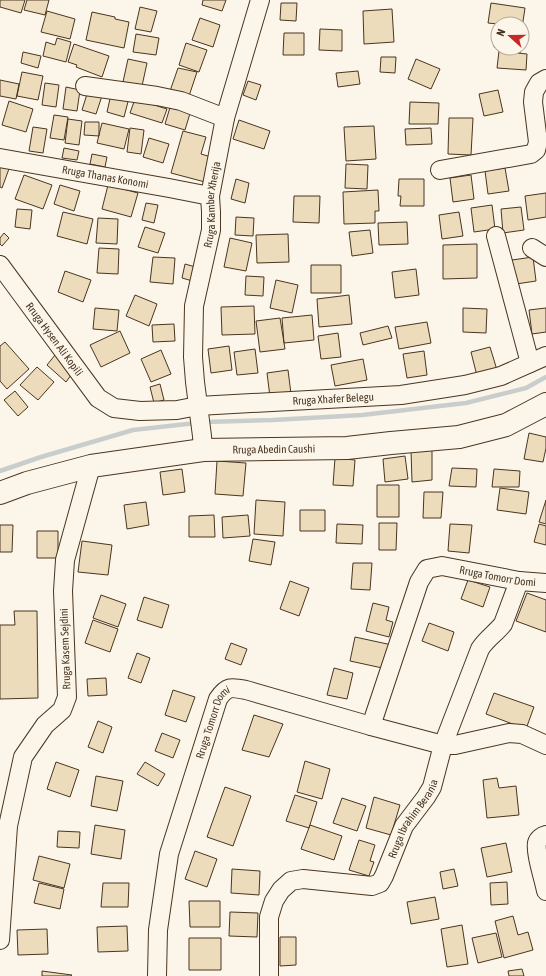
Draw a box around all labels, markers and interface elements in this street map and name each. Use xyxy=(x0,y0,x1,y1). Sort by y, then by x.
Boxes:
north arrow xyxy=(490,16,530,56)
text: N xyxy=(494,27,507,38)
street label: Rruga Kamber Xherija xyxy=(201,160,223,249)
street label: Rruga Thanas Konomi xyxy=(61,163,149,190)
street label: Rruga Hysen Ali Kopili xyxy=(24,300,85,378)
street label: Rruga Xhafer Belegu xyxy=(292,390,374,407)
street label: Rruga Abedin Caushi xyxy=(232,442,315,456)
street label: Rruga Tomorr Domi xyxy=(458,564,536,588)
street label: Rruga Kasem Sejdini xyxy=(58,608,72,690)
street label: Rruga Tomorr Domi xyxy=(194,683,231,760)
street label: Rruga Ibrahim Berania xyxy=(386,778,440,860)

